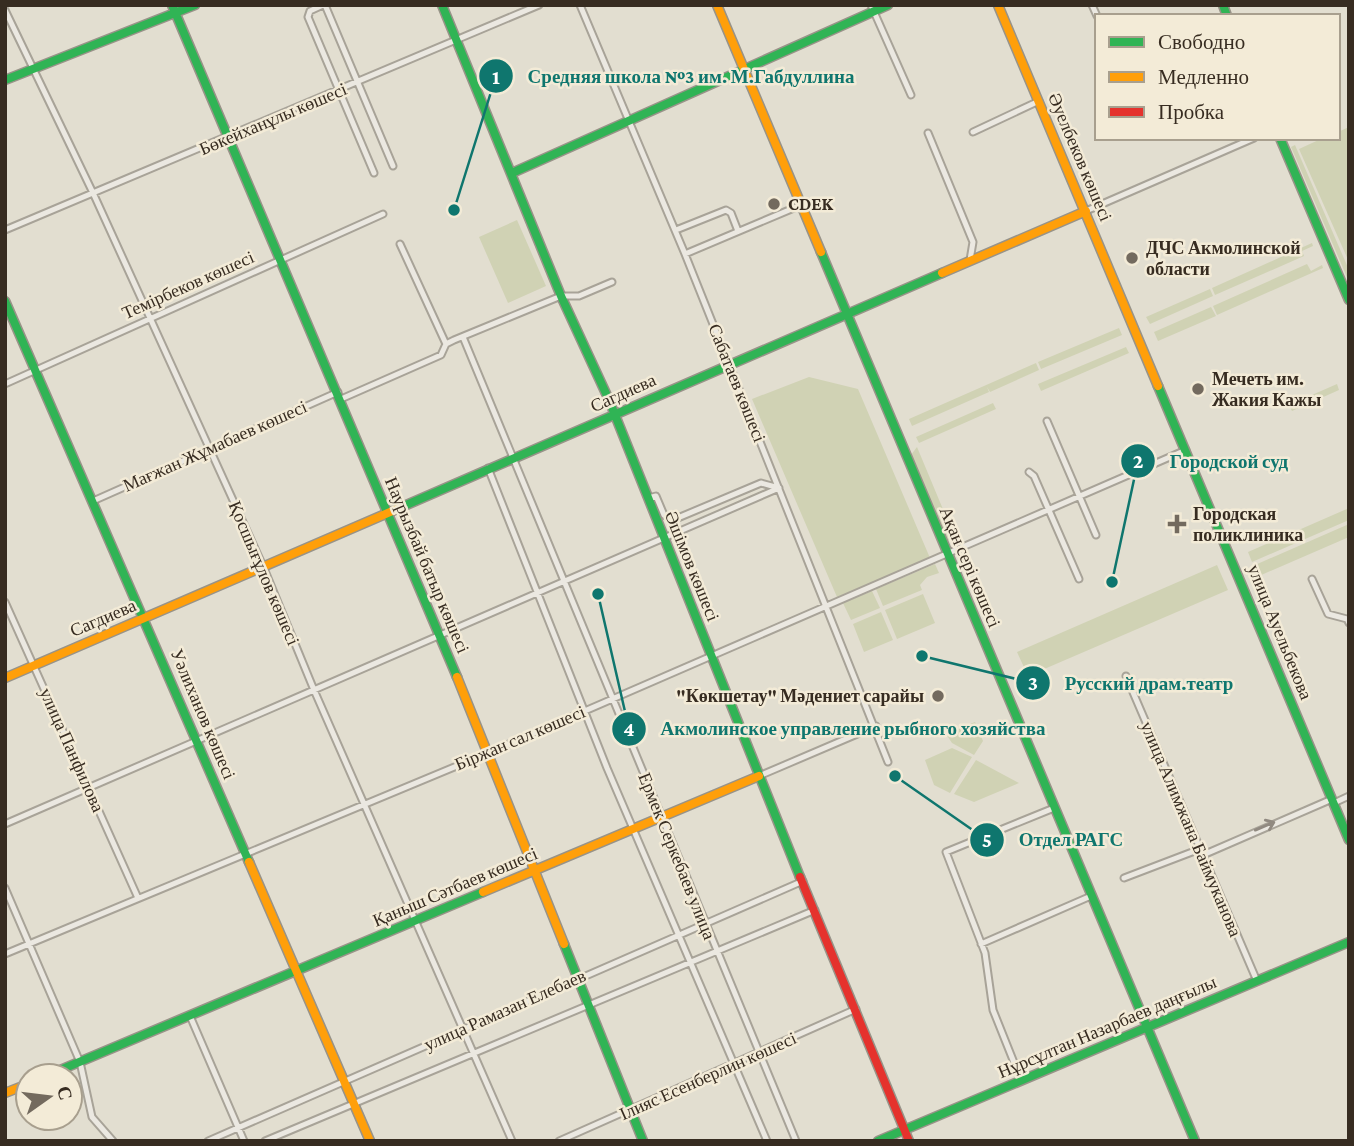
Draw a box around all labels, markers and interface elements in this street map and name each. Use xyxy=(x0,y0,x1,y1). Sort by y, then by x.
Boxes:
legend xyxy=(1095,14,1340,140)
text: Свободно xyxy=(1158,30,1245,54)
callout: Средняя школа №3 им. М.Габдуллина xyxy=(478,56,868,96)
text: 1 xyxy=(492,65,500,89)
text: Медленно xyxy=(1158,65,1249,89)
text: Средняя школа №3 им. М.Габдуллина xyxy=(528,66,855,87)
street label: Бөкейханұлы көшесі xyxy=(196,79,350,159)
street label: Әуелбеков көшесі xyxy=(1044,90,1116,224)
text: Пробка xyxy=(1158,100,1225,124)
place label: CDEK xyxy=(788,194,834,214)
marker: CDEK xyxy=(766,196,782,212)
place label: ДЧС Акмолинской области xyxy=(1146,238,1301,279)
street label: Темірбеков көшесі xyxy=(119,247,257,323)
marker: ДЧС Акмолинской области xyxy=(1124,250,1140,266)
street label: Сабатаев көшесі xyxy=(704,321,770,445)
place label: Мечеть им. Жакия Кажы xyxy=(1212,369,1321,410)
street label: Сагдиева xyxy=(587,370,659,416)
marker: Мечеть им. Жакия Кажы xyxy=(1190,381,1206,397)
street label: Мағжан Жұмабаев көшесі xyxy=(120,396,310,496)
callout: Городской суд xyxy=(1121,441,1302,481)
text: 2 xyxy=(1133,449,1144,473)
text: Городской суд xyxy=(1170,451,1289,472)
street label: Наурызбай батыр көшесі xyxy=(381,474,473,656)
street label: Қосшығұлов көшесі xyxy=(225,498,303,648)
street label: Ақан сері көшесі xyxy=(936,504,1004,630)
place label: Городская поликлиника xyxy=(1193,504,1303,545)
street label: Әшімов көшесі xyxy=(661,508,723,624)
marker: Городская поликлиника xyxy=(1167,514,1187,534)
street label: улица Ауельбекова xyxy=(1244,562,1316,702)
street label: Сагдиева xyxy=(67,595,139,641)
street label: Уәлиханов көшесі xyxy=(167,646,239,782)
callout: Русский драм.театр xyxy=(1016,663,1247,703)
text: 3 xyxy=(1028,671,1038,695)
text: Русский драм.театр xyxy=(1065,673,1233,694)
street label: улица Панфилова xyxy=(36,685,108,815)
place label: "Көкшетау" Мәдениет сарайы xyxy=(676,686,924,706)
marker: "Көкшетау" Мәдениет сарайы xyxy=(930,688,946,704)
street label: Біржан сал көшесі xyxy=(452,702,588,774)
callout: Акмолинское управление рыбного хозяйства xyxy=(611,709,1059,749)
text: 4 xyxy=(623,717,635,741)
text: Акмолинское управление рыбного хозяйства xyxy=(661,718,1046,739)
street label: улица Алимжана Баймуканова xyxy=(1136,718,1246,940)
street label: Ермек Серкебаев улица xyxy=(634,770,720,942)
one-way arrow xyxy=(1253,819,1275,832)
callout: Отдел РАГС xyxy=(970,820,1137,860)
text: 5 xyxy=(982,828,992,852)
text: Отдел РАГС xyxy=(1019,829,1123,850)
street label: Қаныш Сәтбаев көшесі xyxy=(370,843,540,931)
street label: улица Рамазан Елебаев xyxy=(421,965,589,1055)
street label: Нұрсұлтан Назарбаев даңғылы xyxy=(995,972,1219,1082)
street label: Ілияс Есенберлин көшесі xyxy=(616,1028,800,1124)
north arrow xyxy=(14,1062,84,1132)
text: С xyxy=(53,1084,77,1102)

